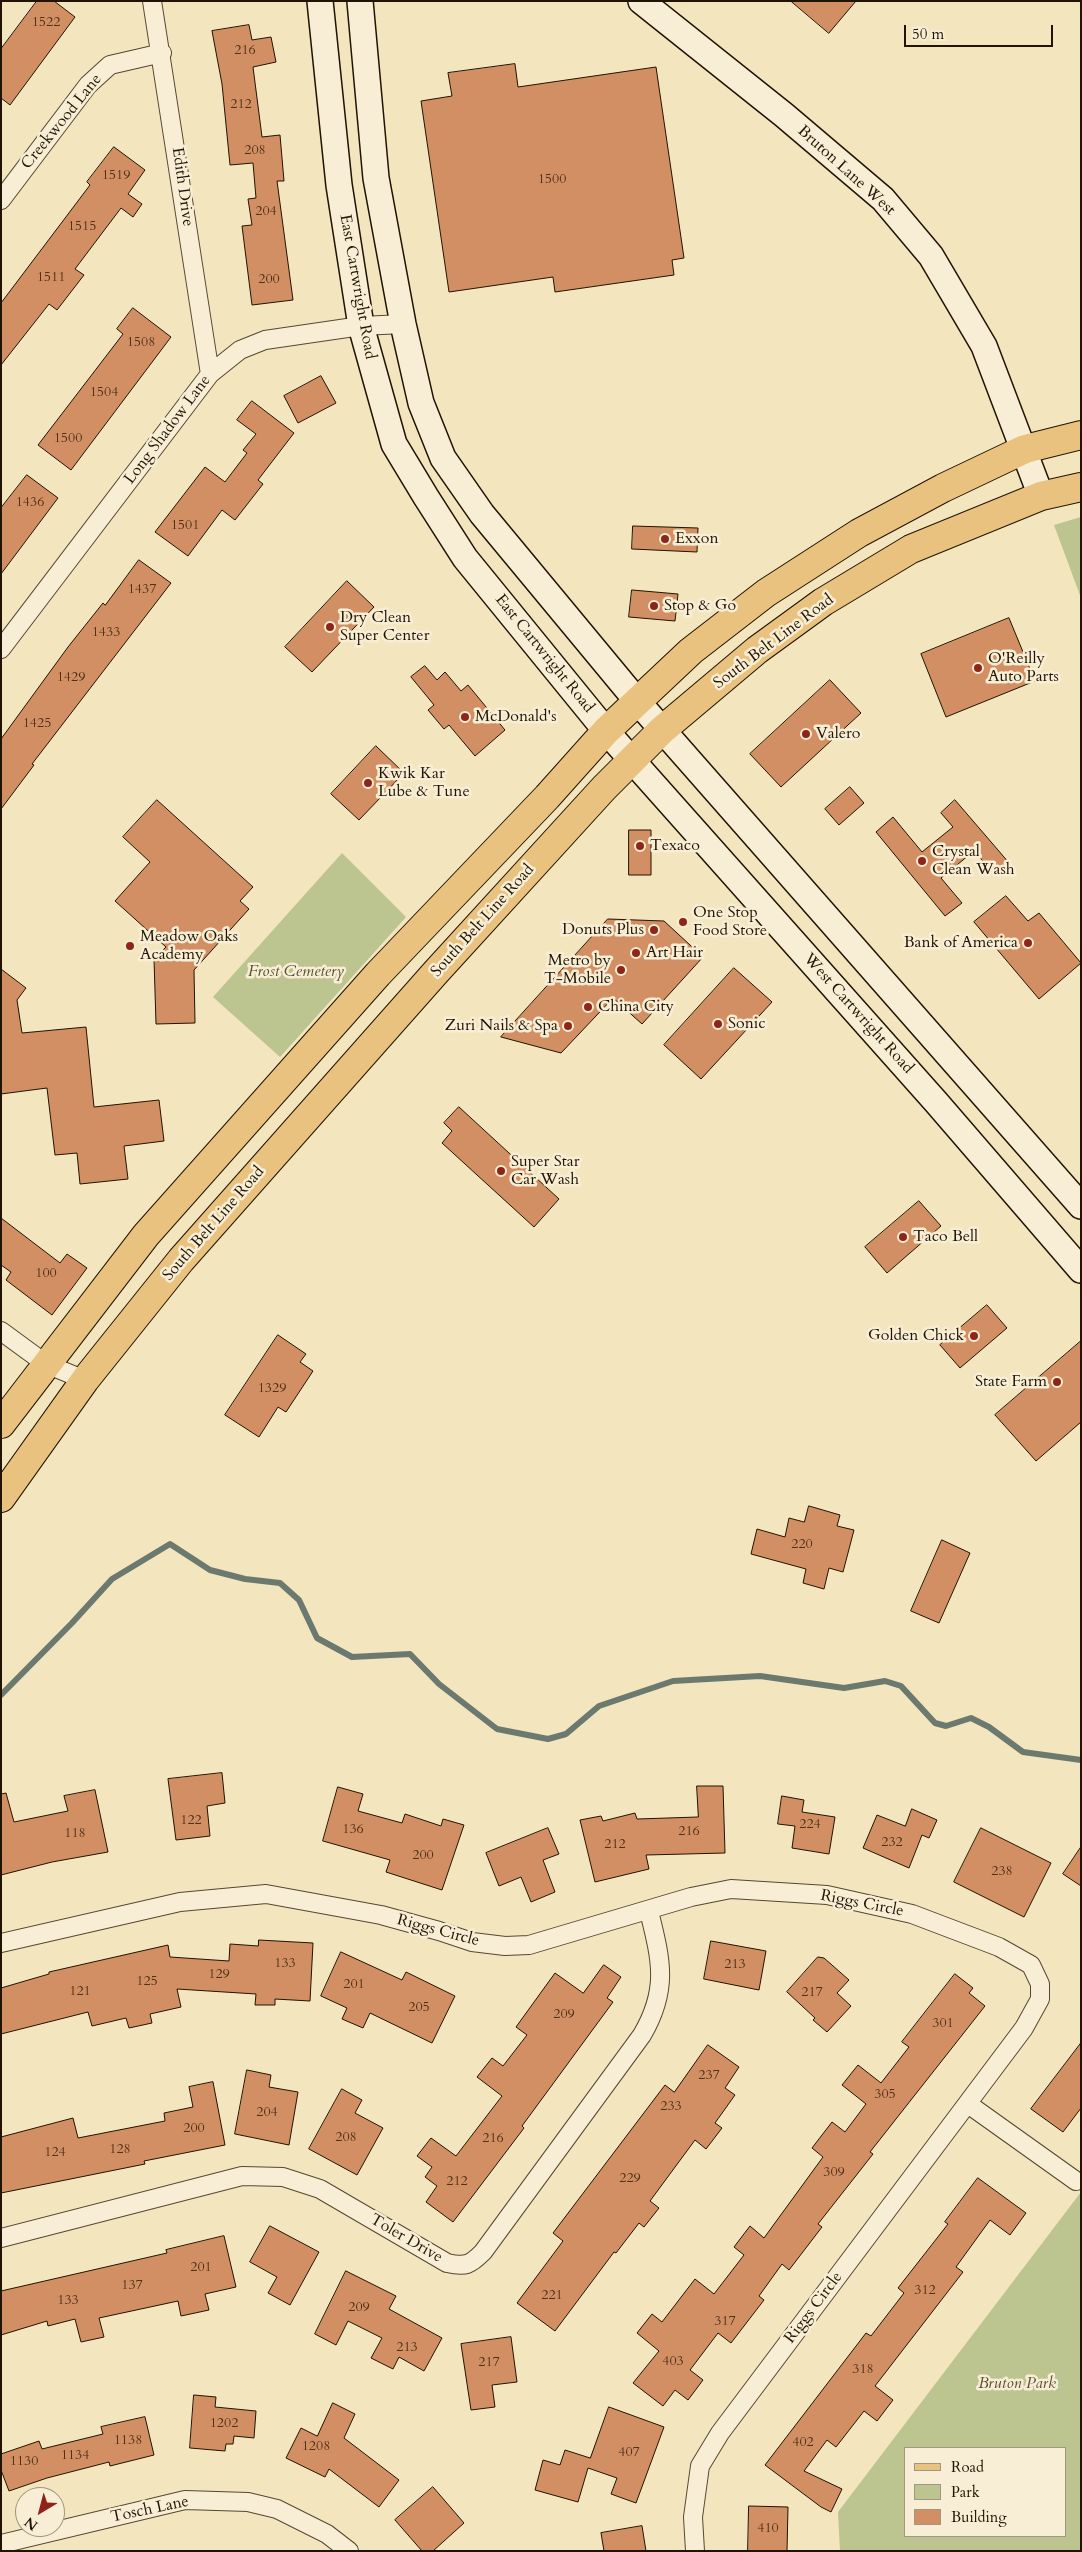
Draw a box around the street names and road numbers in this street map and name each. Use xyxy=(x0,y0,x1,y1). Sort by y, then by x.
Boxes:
street label: Creekwood Lane xyxy=(18,70,106,174)
street label: Bruton Lane West xyxy=(793,122,899,220)
street label: Edith Drive xyxy=(167,146,197,228)
street label: East Cartwright Road xyxy=(335,213,379,361)
street label: Long Shadow Lane xyxy=(121,372,215,488)
street label: East Cartwright Road xyxy=(490,591,598,717)
street label: South Belt Line Road xyxy=(710,591,838,693)
street label: South Belt Line Road xyxy=(427,861,539,981)
street label: West Cartwright Road xyxy=(799,950,917,1078)
street label: South Belt Line Road xyxy=(159,1163,269,1285)
street label: Riggs Circle xyxy=(819,1887,905,1921)
street label: Riggs Circle xyxy=(395,1911,481,1951)
street label: Toler Drive xyxy=(366,2211,446,2267)
street label: Riggs Circle xyxy=(781,2269,847,2347)
street label: Tosch Lane xyxy=(109,2492,191,2528)

